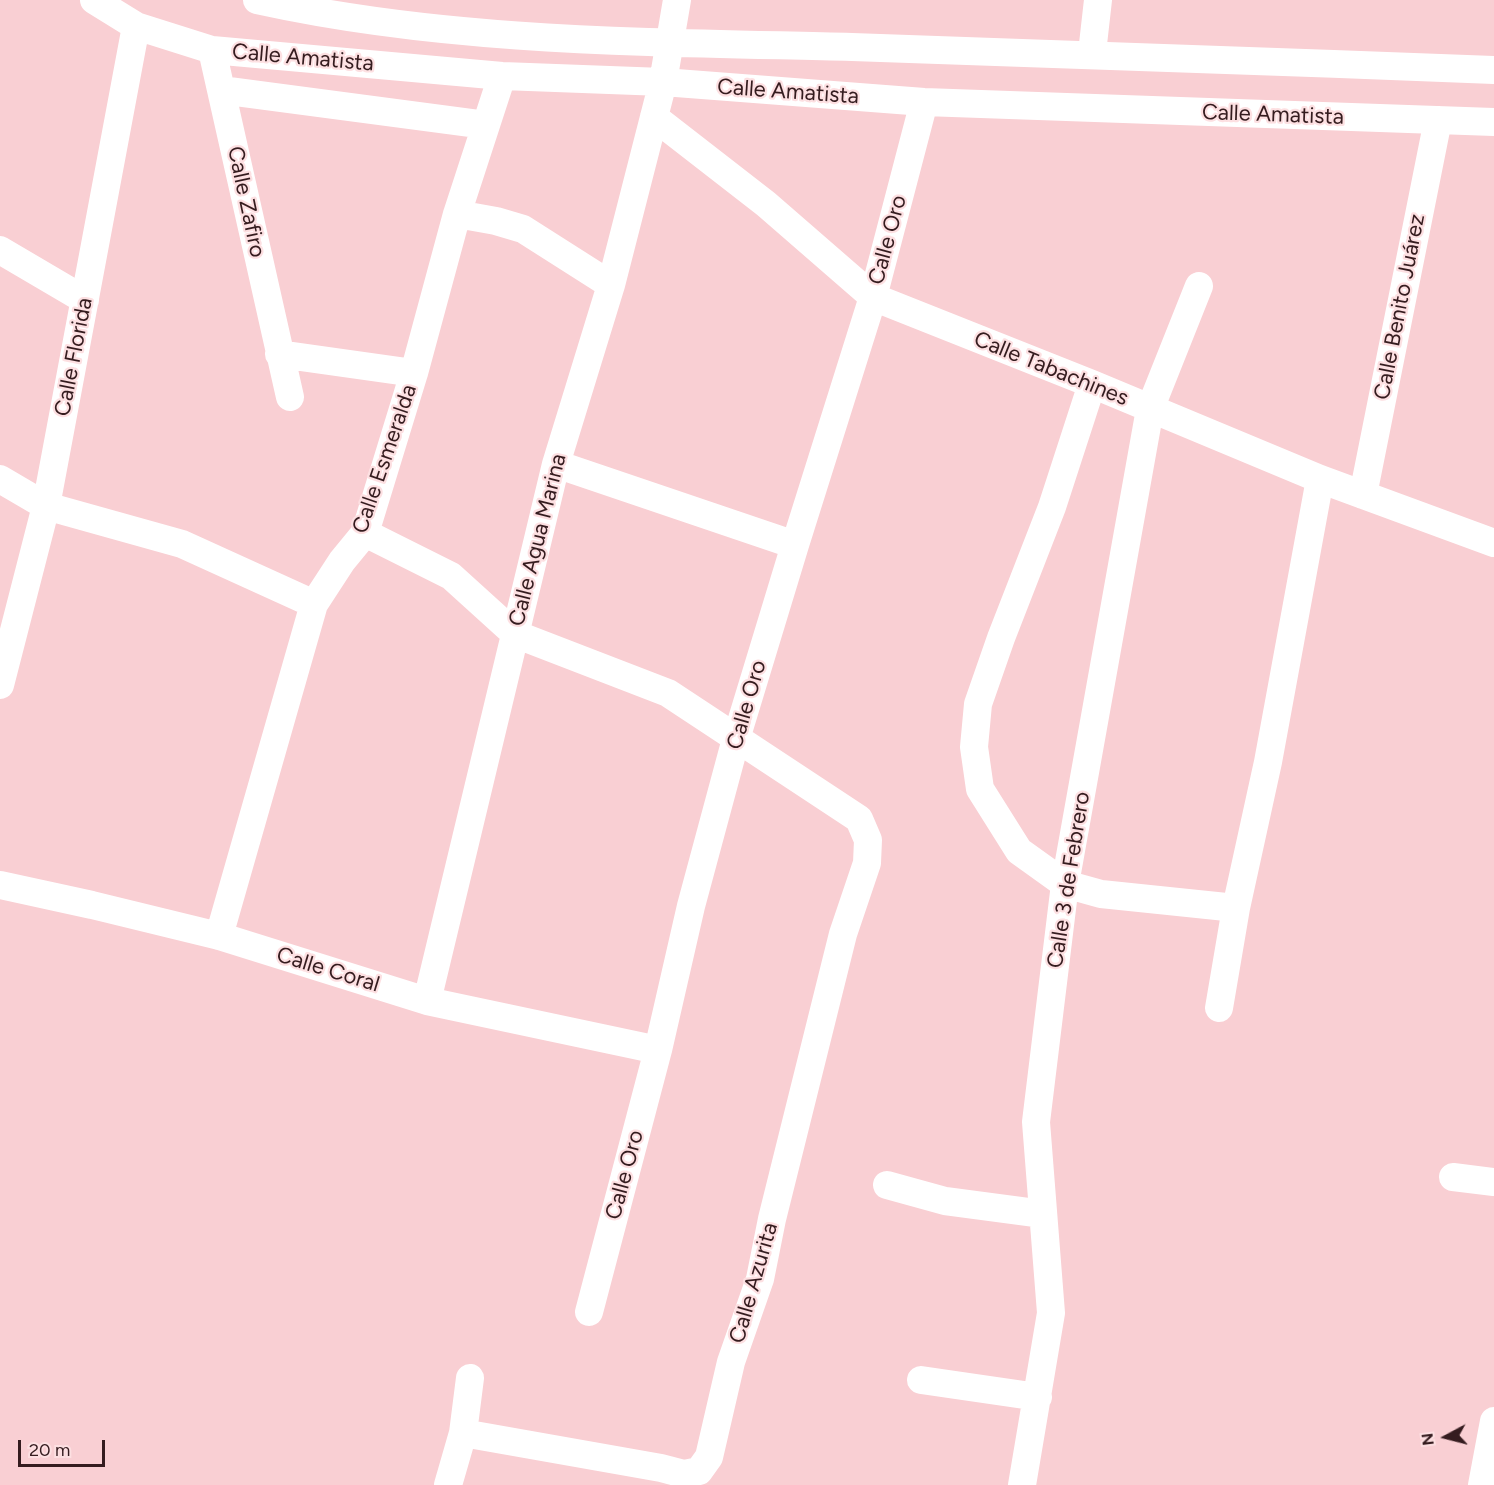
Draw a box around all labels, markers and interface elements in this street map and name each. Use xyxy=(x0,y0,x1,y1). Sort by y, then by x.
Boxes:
street label: Calle Amatista xyxy=(231,39,375,77)
street label: Calle Amatista xyxy=(716,74,860,110)
street label: Calle Amatista xyxy=(1201,99,1345,131)
street label: Calle Zafiro xyxy=(221,144,271,260)
street label: Calle Oro xyxy=(863,192,913,288)
street label: Calle Benito Juárez xyxy=(1369,212,1431,402)
street label: Calle Florida xyxy=(50,295,98,419)
street label: Calle Tabachines xyxy=(970,326,1132,412)
street label: Calle Esmeralda xyxy=(347,381,423,537)
street label: Calle Agua Marina xyxy=(504,451,572,629)
street label: Calle Oro xyxy=(722,657,772,753)
street label: Calle 3 de Febrero xyxy=(1042,790,1096,970)
street label: Calle Coral xyxy=(273,942,383,998)
street label: Calle Oro xyxy=(600,1127,650,1223)
street label: Calle Azurita xyxy=(724,1220,784,1346)
north arrow xyxy=(1416,1407,1476,1467)
scale bar xyxy=(21,1428,108,1466)
text: N xyxy=(1417,1432,1438,1447)
text: 20 m xyxy=(29,1439,70,1461)

